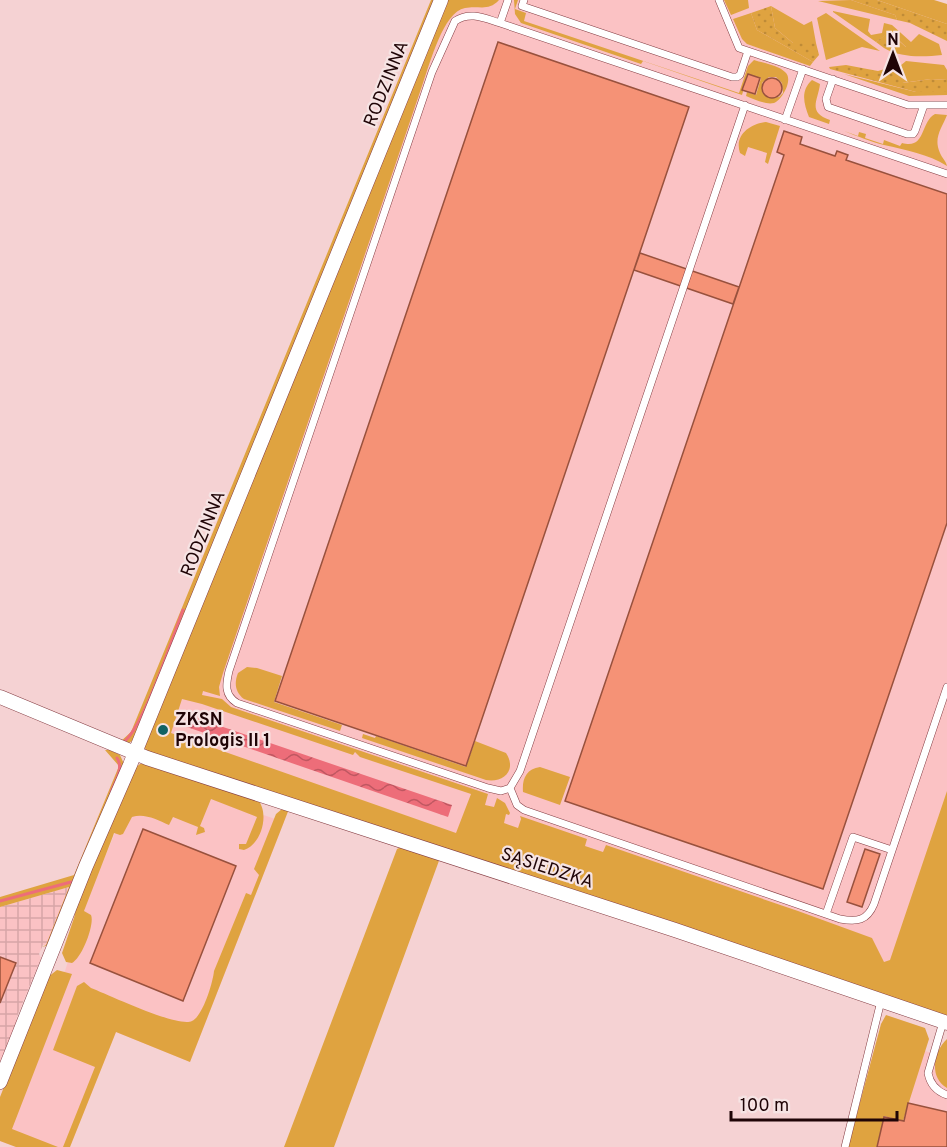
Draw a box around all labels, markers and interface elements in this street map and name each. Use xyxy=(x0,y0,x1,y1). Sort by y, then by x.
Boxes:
north arrow xyxy=(863,24,923,84)
text: N xyxy=(887,31,899,51)
street label: RODZINNA xyxy=(359,38,415,130)
street label: RODZINNA xyxy=(176,488,232,580)
place label: ZKSN Prologis II 1 xyxy=(175,709,270,753)
marker: ZKSN Prologis II 1 xyxy=(156,723,170,737)
street label: SĄSIEDZKA xyxy=(498,843,596,895)
scale bar xyxy=(731,1084,898,1122)
text: 100 m xyxy=(740,1095,789,1118)

